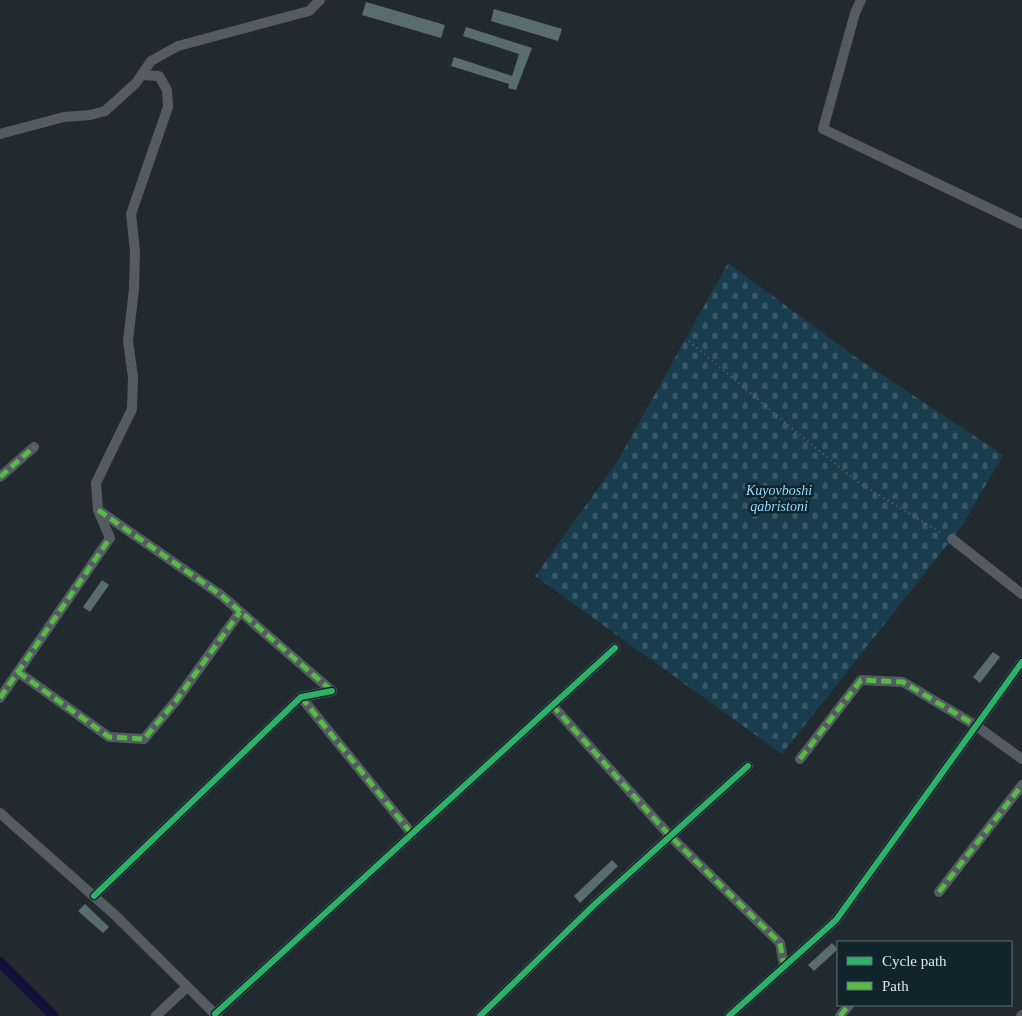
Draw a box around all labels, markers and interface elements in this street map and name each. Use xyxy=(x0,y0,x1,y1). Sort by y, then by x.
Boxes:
park label: Kuyovboshi qabristoni xyxy=(745,483,812,514)
legend xyxy=(837,941,1012,1006)
text: Cycle path xyxy=(882,953,947,969)
text: Path xyxy=(882,978,909,994)

